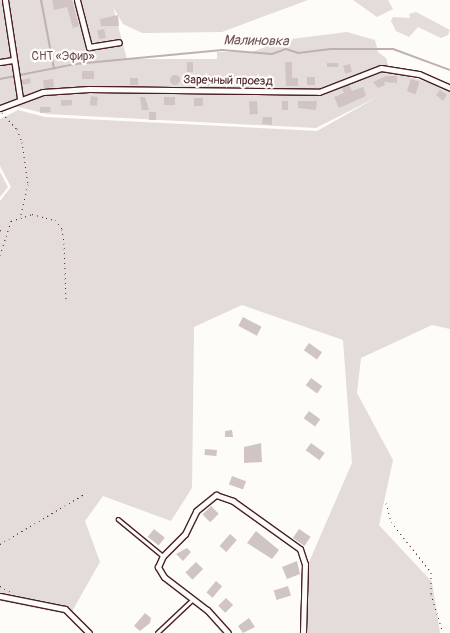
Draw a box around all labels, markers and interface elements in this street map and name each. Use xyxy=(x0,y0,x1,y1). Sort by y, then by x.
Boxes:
water label: Малиновка xyxy=(223,32,289,50)
park label: СНТ «Эфир» xyxy=(32,50,94,64)
street label: Заречный проезд xyxy=(183,73,273,89)

